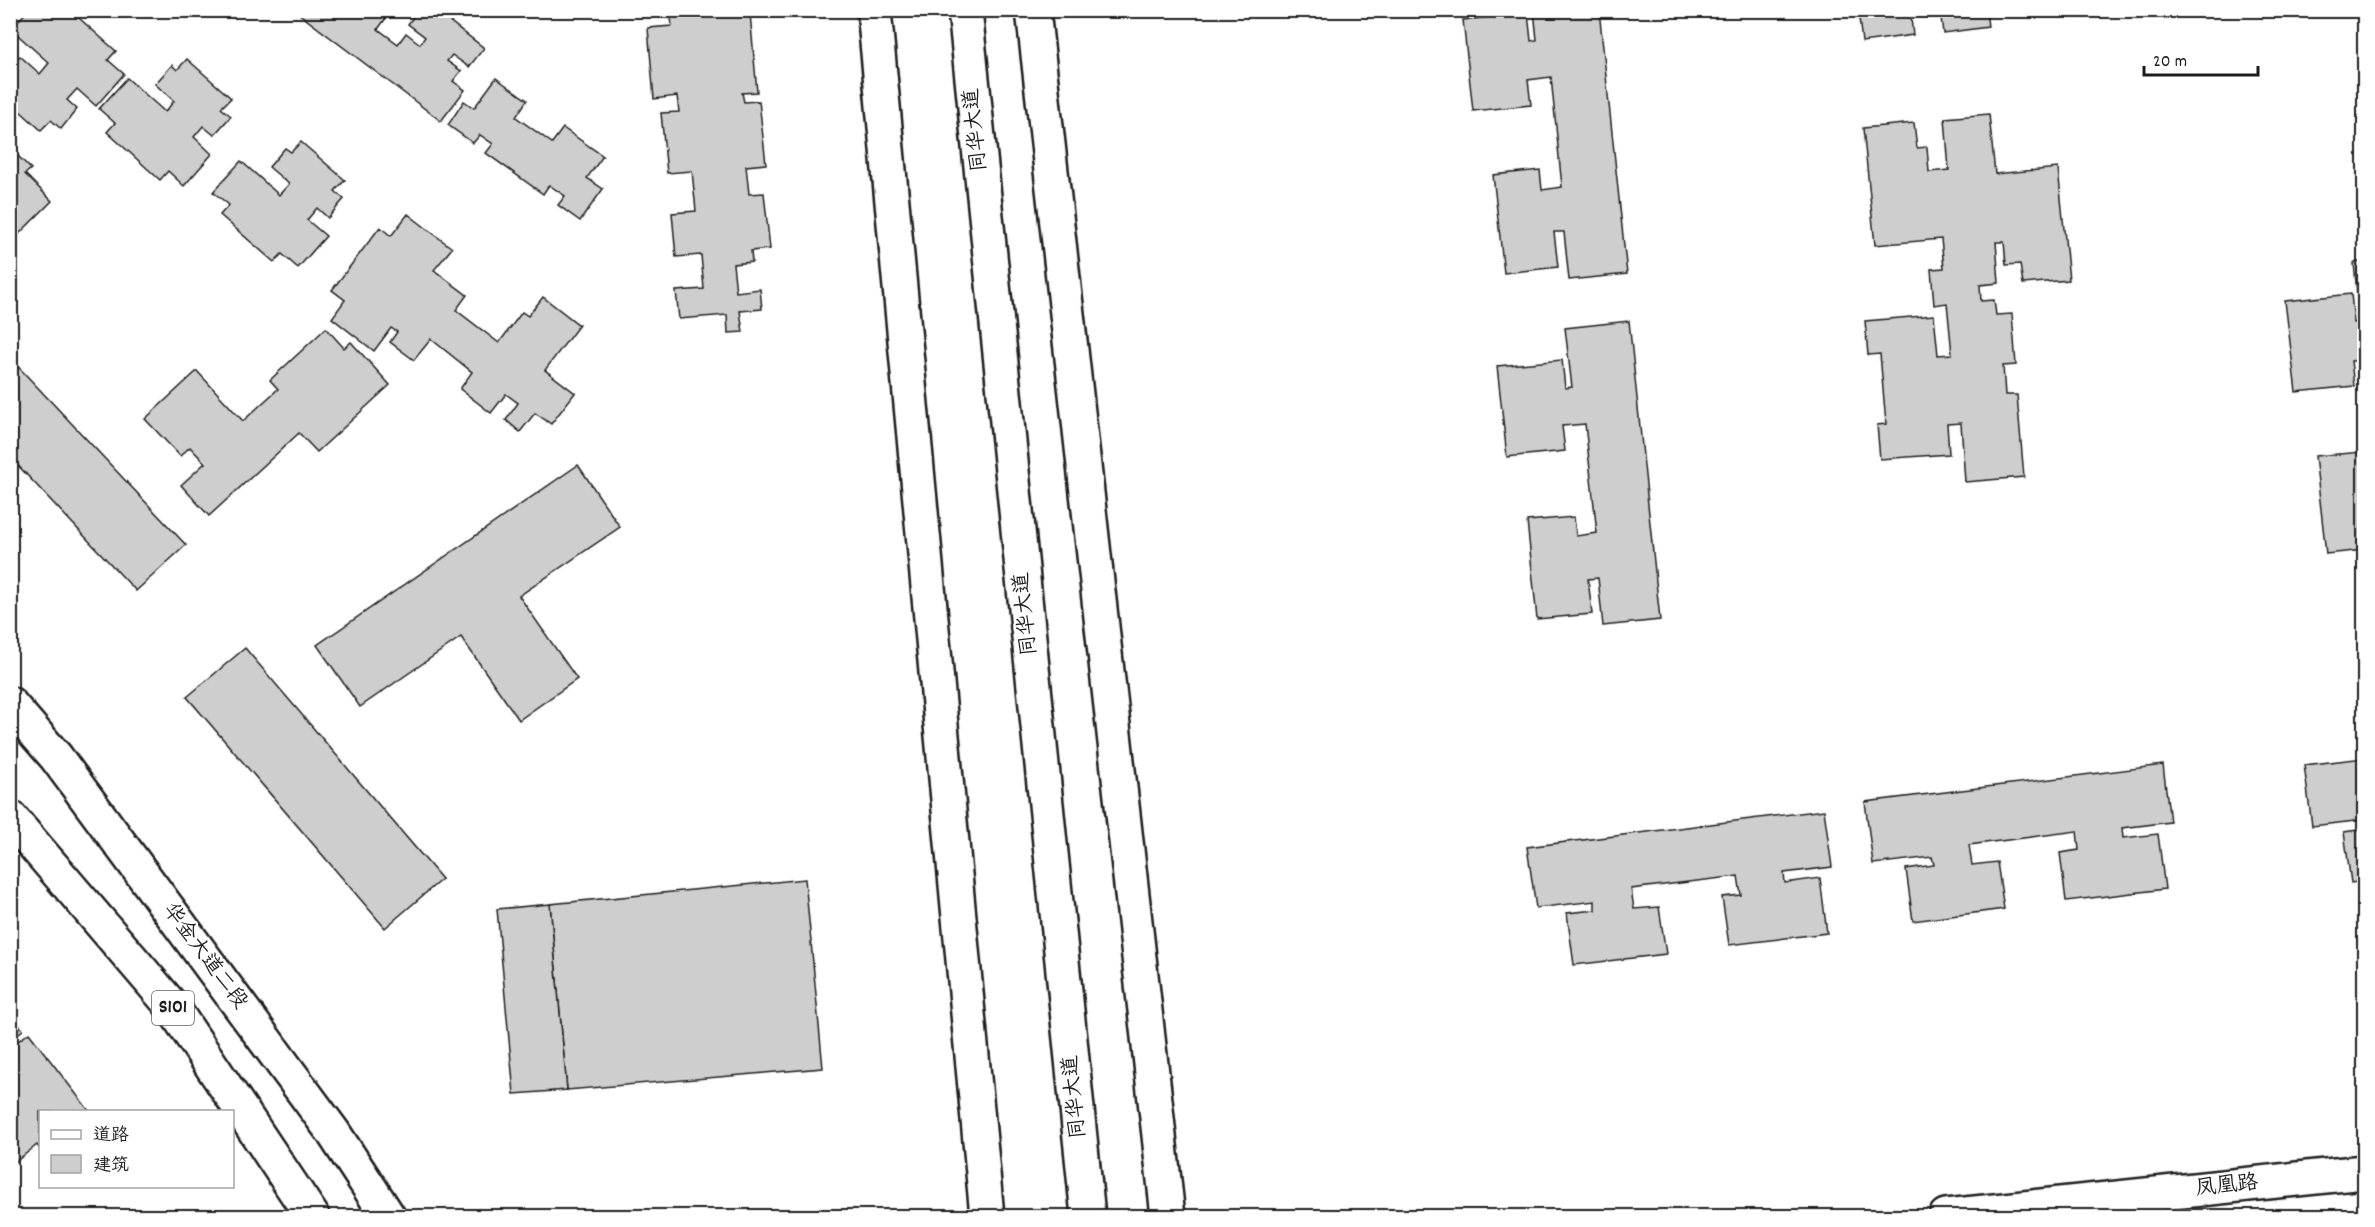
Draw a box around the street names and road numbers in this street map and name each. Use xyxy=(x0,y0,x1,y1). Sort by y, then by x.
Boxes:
street label: 同华大道 xyxy=(958,87,996,173)
street label: 同华大道 xyxy=(1008,571,1046,657)
street label: 华金大道二段 xyxy=(154,898,254,1016)
road number: S101 xyxy=(152,991,194,1025)
street label: 同华大道 xyxy=(1057,1054,1095,1140)
street label: 凤凰路 xyxy=(2194,1169,2260,1205)

